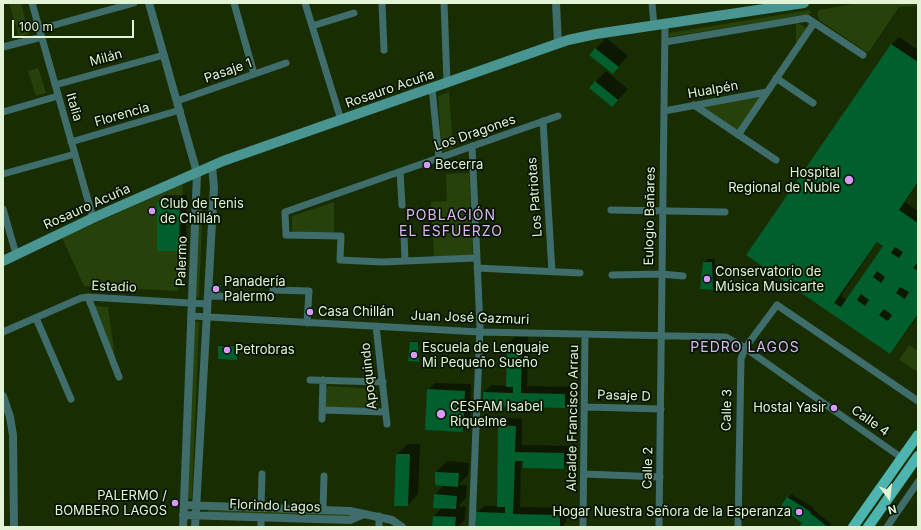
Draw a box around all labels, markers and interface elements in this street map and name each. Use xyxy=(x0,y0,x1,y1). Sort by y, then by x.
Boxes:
scale bar xyxy=(14,12,136,38)
text: 100 m xyxy=(19,19,53,34)
street label: Milán xyxy=(88,46,124,70)
street label: Pasaje 1 xyxy=(202,56,254,86)
street label: Rosauro Acuña xyxy=(343,66,437,112)
street label: Hualpén xyxy=(687,78,739,102)
street label: Italia xyxy=(63,91,85,123)
street label: Florencia xyxy=(93,100,151,130)
street label: Los Dragones xyxy=(432,112,518,154)
place label: Becerra xyxy=(435,157,483,173)
street label: Los Patriotas xyxy=(524,157,546,237)
marker: Becerra xyxy=(422,160,432,170)
place label: Hospital Regional de Ñuble xyxy=(728,165,840,196)
street label: Eulogio Bañares xyxy=(641,166,659,266)
marker: Hospital Regional de Ñuble xyxy=(843,174,855,186)
street label: Rosauro Acuña xyxy=(41,181,133,233)
place label: Club de Tenis de Chillán xyxy=(160,196,244,227)
marker: Club de Tenis de Chillán xyxy=(147,206,157,216)
district label: POBLACIÓN EL ESFUERZO xyxy=(399,208,503,240)
street label: Palermo xyxy=(173,235,191,287)
place label: Conservatorio de Música Musicarte xyxy=(715,264,824,295)
place label: Panadería Palermo xyxy=(224,274,286,305)
marker: Conservatorio de Música Musicarte xyxy=(702,274,712,284)
street label: Estadio xyxy=(91,278,137,296)
marker: Panadería Palermo xyxy=(211,284,221,294)
place label: Casa Chillán xyxy=(318,304,394,320)
marker: Casa Chillán xyxy=(305,307,315,317)
street label: Juan José Gazmuri xyxy=(410,308,530,328)
place label: Escuela de Lenguaje Mi Pequeño Sueño xyxy=(422,340,549,371)
district label: PEDRO LAGOS xyxy=(690,340,800,356)
place label: Petrobras xyxy=(235,342,295,358)
street label: Apoquindo xyxy=(358,342,380,410)
marker: Petrobras xyxy=(222,345,232,355)
street label: Alcalde Francisco Arrau xyxy=(564,345,582,491)
marker: Escuela de Lenguaje Mi Pequeño Sueño xyxy=(409,350,419,360)
street label: Pasaje D xyxy=(597,387,651,405)
street label: Calle 3 xyxy=(719,389,735,431)
place label: CESFAM Isabel Riquelme xyxy=(450,399,543,430)
place label: Hostal Yasir xyxy=(753,400,826,416)
street label: Calle 4 xyxy=(848,402,892,440)
marker: Hostal Yasir xyxy=(829,403,839,413)
marker: CESFAM Isabel Riquelme xyxy=(435,408,447,420)
street label: Calle 2 xyxy=(640,447,656,489)
north arrow xyxy=(869,478,909,518)
place label: PALERMO / BOMBERO LAGOS xyxy=(55,488,167,519)
street label: Florindo Lagos xyxy=(229,497,321,515)
marker: PALERMO / BOMBERO LAGOS xyxy=(170,498,180,508)
text: N xyxy=(886,502,898,517)
place label: Hogar Nuestra Señora de la Esperanza xyxy=(553,504,791,520)
marker: Hogar Nuestra Señora de la Esperanza xyxy=(794,507,804,517)

